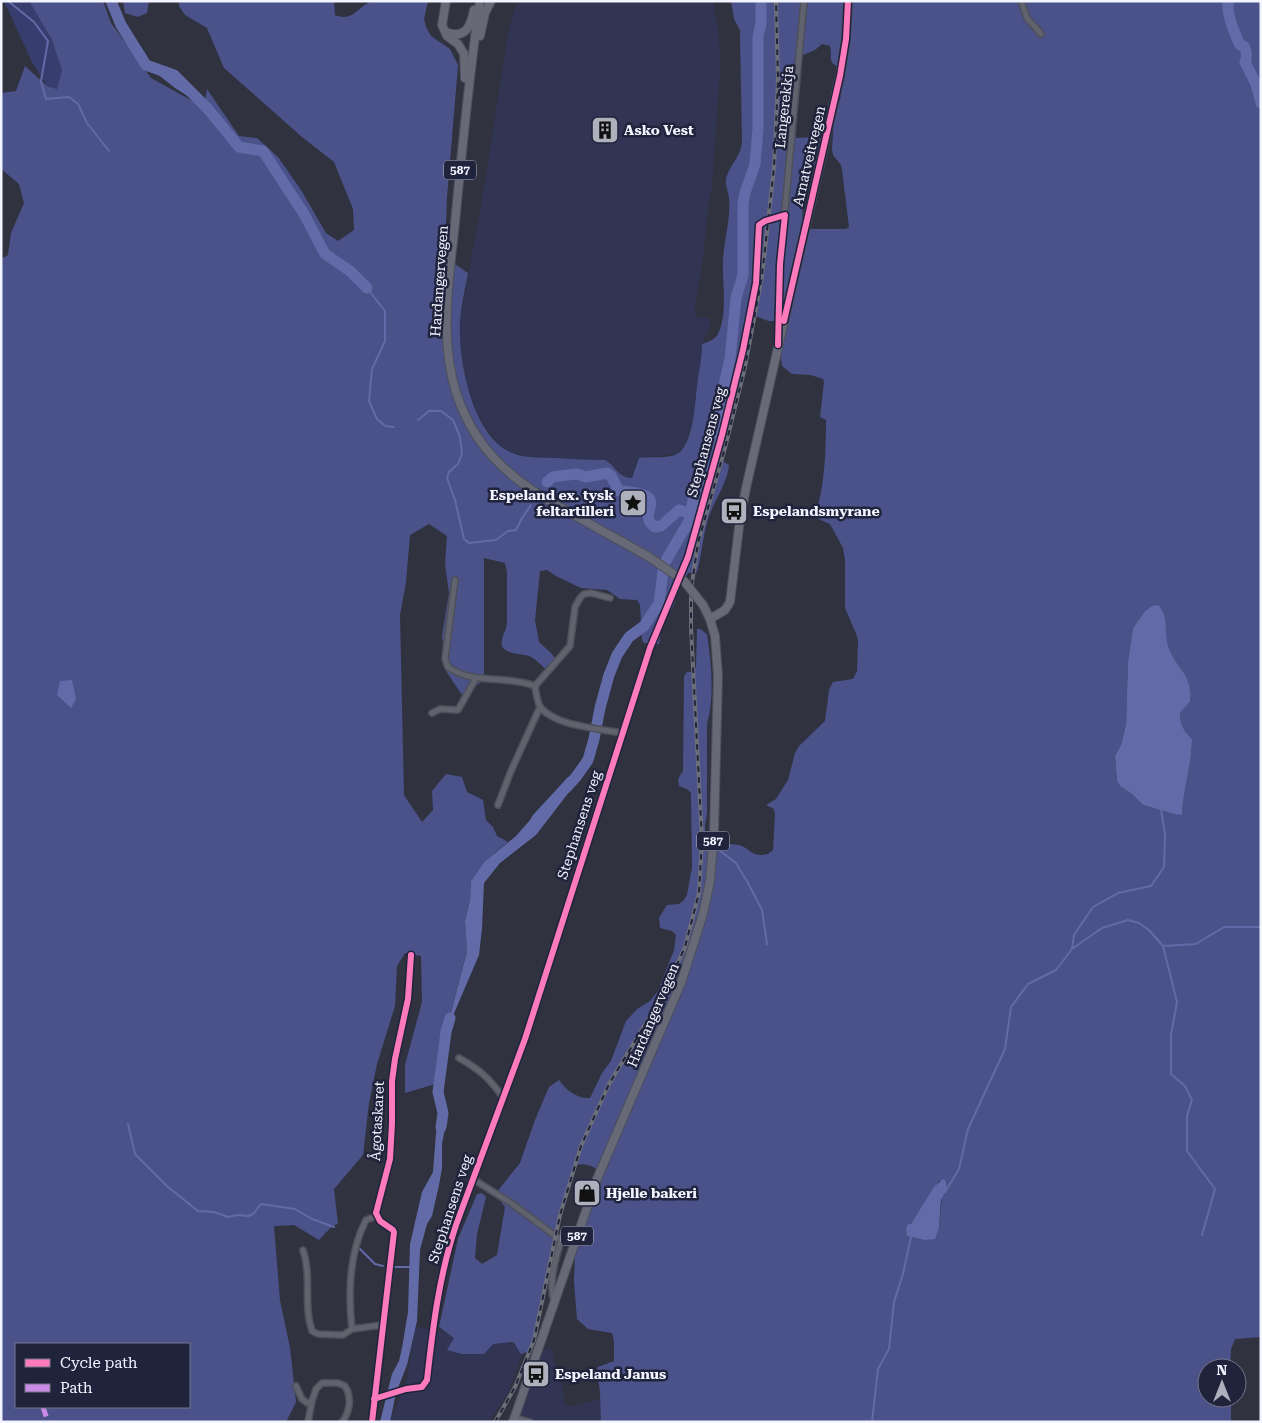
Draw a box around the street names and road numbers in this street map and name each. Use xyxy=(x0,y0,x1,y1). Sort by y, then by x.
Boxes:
street label: Langerekkja xyxy=(772,65,796,149)
street label: Arnatveitvegen xyxy=(790,104,828,208)
road number: 587 xyxy=(444,160,476,180)
street label: Hardangervegen xyxy=(427,225,451,337)
street label: Stephansens veg xyxy=(684,385,728,499)
street label: Stephansens veg xyxy=(554,769,604,881)
road number: 587 xyxy=(697,831,729,850)
street label: Hardangervegen xyxy=(624,961,682,1069)
street label: Ågotaskaret xyxy=(367,1081,387,1161)
street label: Stephansens veg xyxy=(425,1153,475,1265)
road number: 587 xyxy=(561,1226,593,1246)

